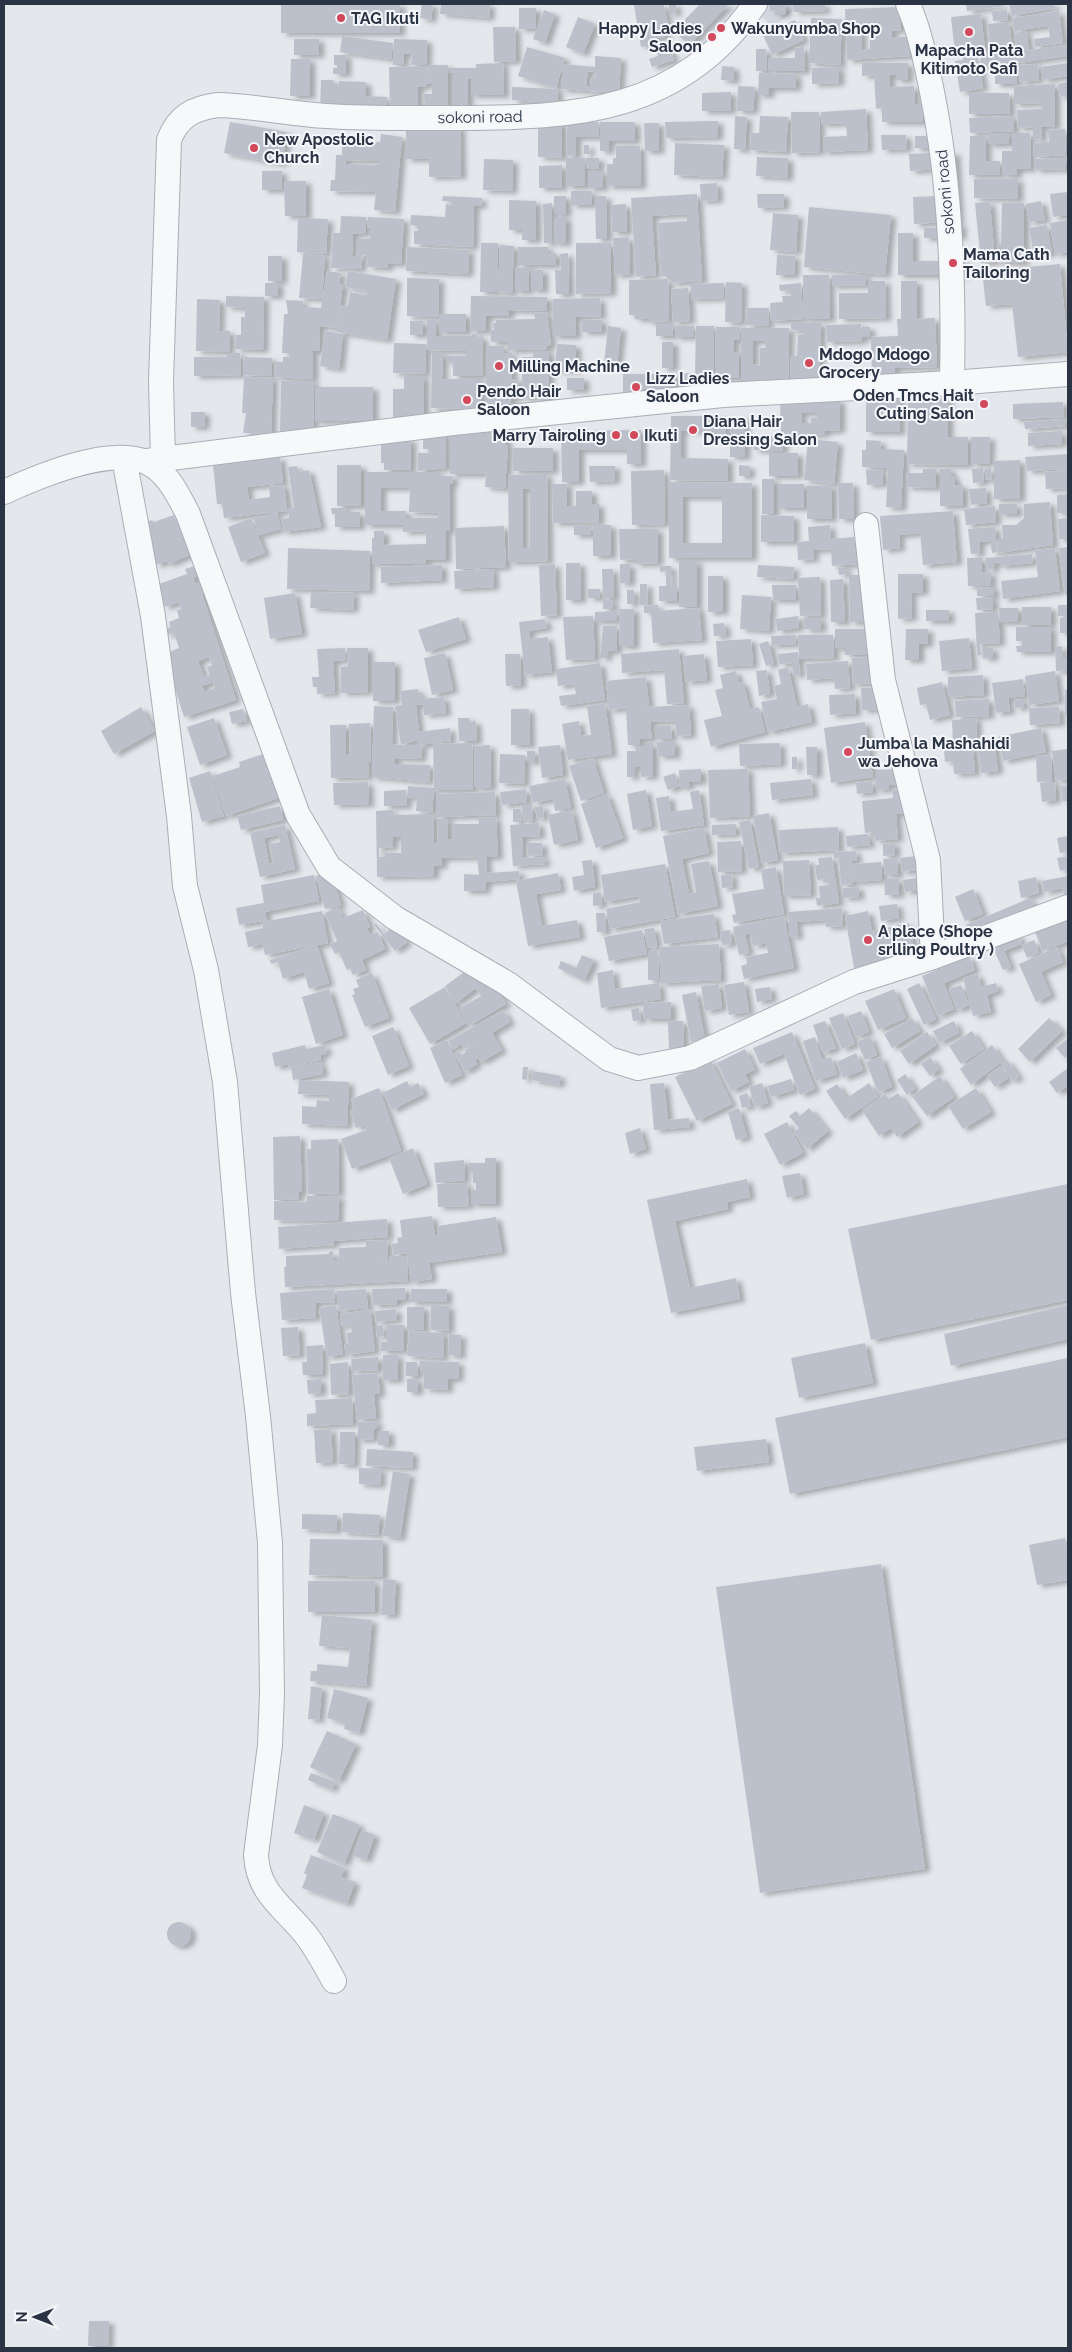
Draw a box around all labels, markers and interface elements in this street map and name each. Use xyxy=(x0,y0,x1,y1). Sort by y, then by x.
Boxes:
place label: TAG Ikuti xyxy=(351,9,419,28)
marker: TAG Ikuti xyxy=(335,12,347,24)
place label: Happy Ladies Saloon xyxy=(598,19,702,56)
place label: Wakunyumba Shop xyxy=(731,19,880,38)
marker: Wakunyumba Shop xyxy=(715,22,727,34)
marker: Mapacha Pata Kitimoto Safi xyxy=(963,26,975,38)
marker: Happy Ladies Saloon xyxy=(706,31,718,43)
place label: Mapacha Pata Kitimoto Safi xyxy=(915,41,1023,78)
street label: sokoni road xyxy=(437,107,523,127)
place label: New Apostolic Church xyxy=(264,130,374,167)
marker: New Apostolic Church xyxy=(248,142,260,154)
street label: sokoni road xyxy=(932,149,958,235)
place label: Mama Cath Tailoring xyxy=(963,245,1050,282)
marker: Mama Cath Tailoring xyxy=(947,257,959,269)
place label: Mdogo Mdogo Grocery xyxy=(819,345,930,382)
place label: Milling Machine xyxy=(509,357,630,376)
marker: Mdogo Mdogo Grocery xyxy=(803,357,815,369)
marker: Milling Machine xyxy=(493,360,505,372)
place label: Lizz Ladies Saloon xyxy=(646,369,730,406)
marker: Lizz Ladies Saloon xyxy=(630,381,642,393)
place label: Pendo Hair Saloon xyxy=(477,382,561,419)
place label: Oden Tmcs Hait Cuting Salon xyxy=(853,386,974,423)
marker: Pendo Hair Saloon xyxy=(461,394,473,406)
marker: Oden Tmcs Hait Cuting Salon xyxy=(978,398,990,410)
place label: Diana Hair Dressing Salon xyxy=(703,412,817,449)
marker: Diana Hair Dressing Salon xyxy=(687,424,699,436)
place label: Marry Tairoling xyxy=(492,426,606,445)
place label: Ikuti xyxy=(644,426,678,445)
marker: Marry Tairoling xyxy=(610,429,622,441)
marker: Ikuti xyxy=(628,429,640,441)
place label: Jumba la Mashahidi wa Jehova xyxy=(858,734,1010,771)
marker: Jumba la Mashahidi wa Jehova xyxy=(842,746,854,758)
place label: A place (Shope srlling Poultry ) xyxy=(878,922,994,959)
marker: A place (Shope srlling Poultry ) xyxy=(862,934,874,946)
north arrow xyxy=(10,2292,60,2342)
text: N xyxy=(14,2312,30,2322)

